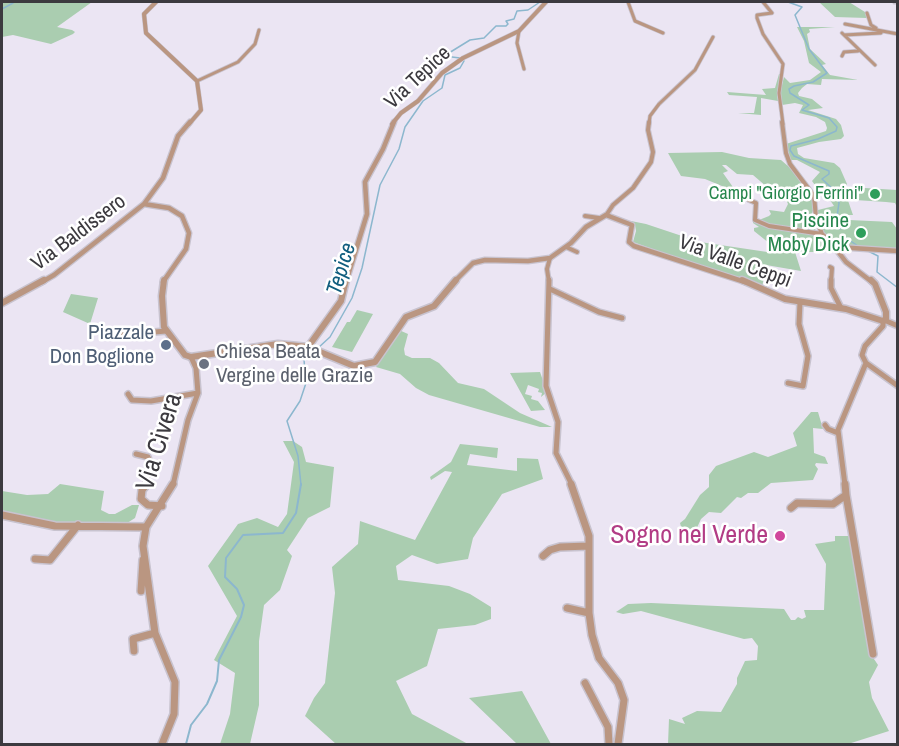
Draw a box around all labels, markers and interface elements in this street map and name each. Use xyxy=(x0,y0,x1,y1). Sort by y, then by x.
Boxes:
street label: Via Tepice xyxy=(380,41,456,115)
place label: Campi "Giorgio Ferrini" xyxy=(709,183,863,205)
marker: Campi "Giorgio Ferrini" xyxy=(868,187,882,201)
street label: Via Baldissero xyxy=(27,189,131,277)
place label: Piscine Moby Dick xyxy=(768,208,849,258)
marker: Piscine Moby Dick xyxy=(854,226,868,240)
street label: Via Valle Ceppi xyxy=(675,230,795,294)
water label: Tepice xyxy=(322,240,362,298)
place label: Piazzale Don Boglione xyxy=(50,320,154,370)
marker: Piazzale Don Boglione xyxy=(159,338,173,352)
place label: Chiesa Beata Vergine delle Grazie xyxy=(216,339,373,389)
marker: Chiesa Beata Vergine delle Grazie xyxy=(197,357,211,371)
street label: Via Civera xyxy=(130,389,190,495)
place label: Sogno nel Verde xyxy=(610,520,768,552)
marker: Sogno nel Verde xyxy=(773,529,787,543)

